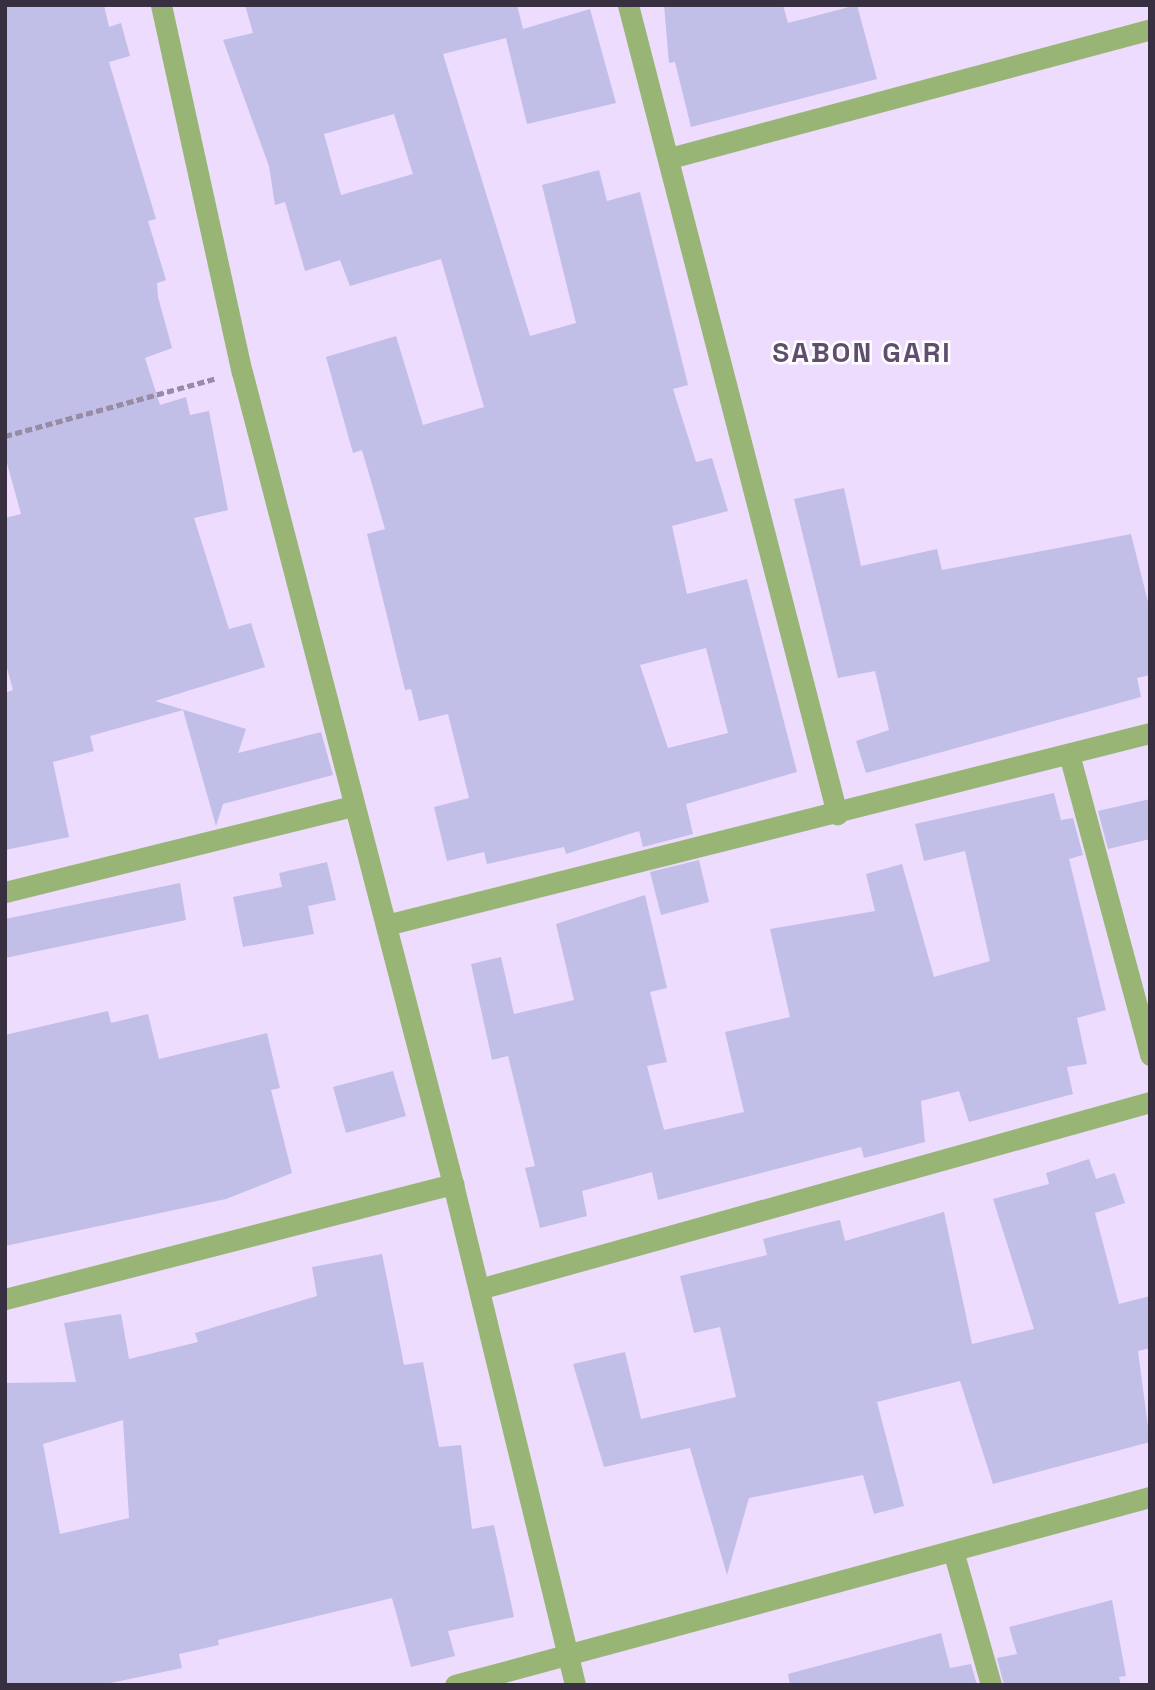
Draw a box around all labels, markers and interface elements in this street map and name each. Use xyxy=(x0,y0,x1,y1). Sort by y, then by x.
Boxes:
district label: SABON GARI xyxy=(774,335,950,369)

